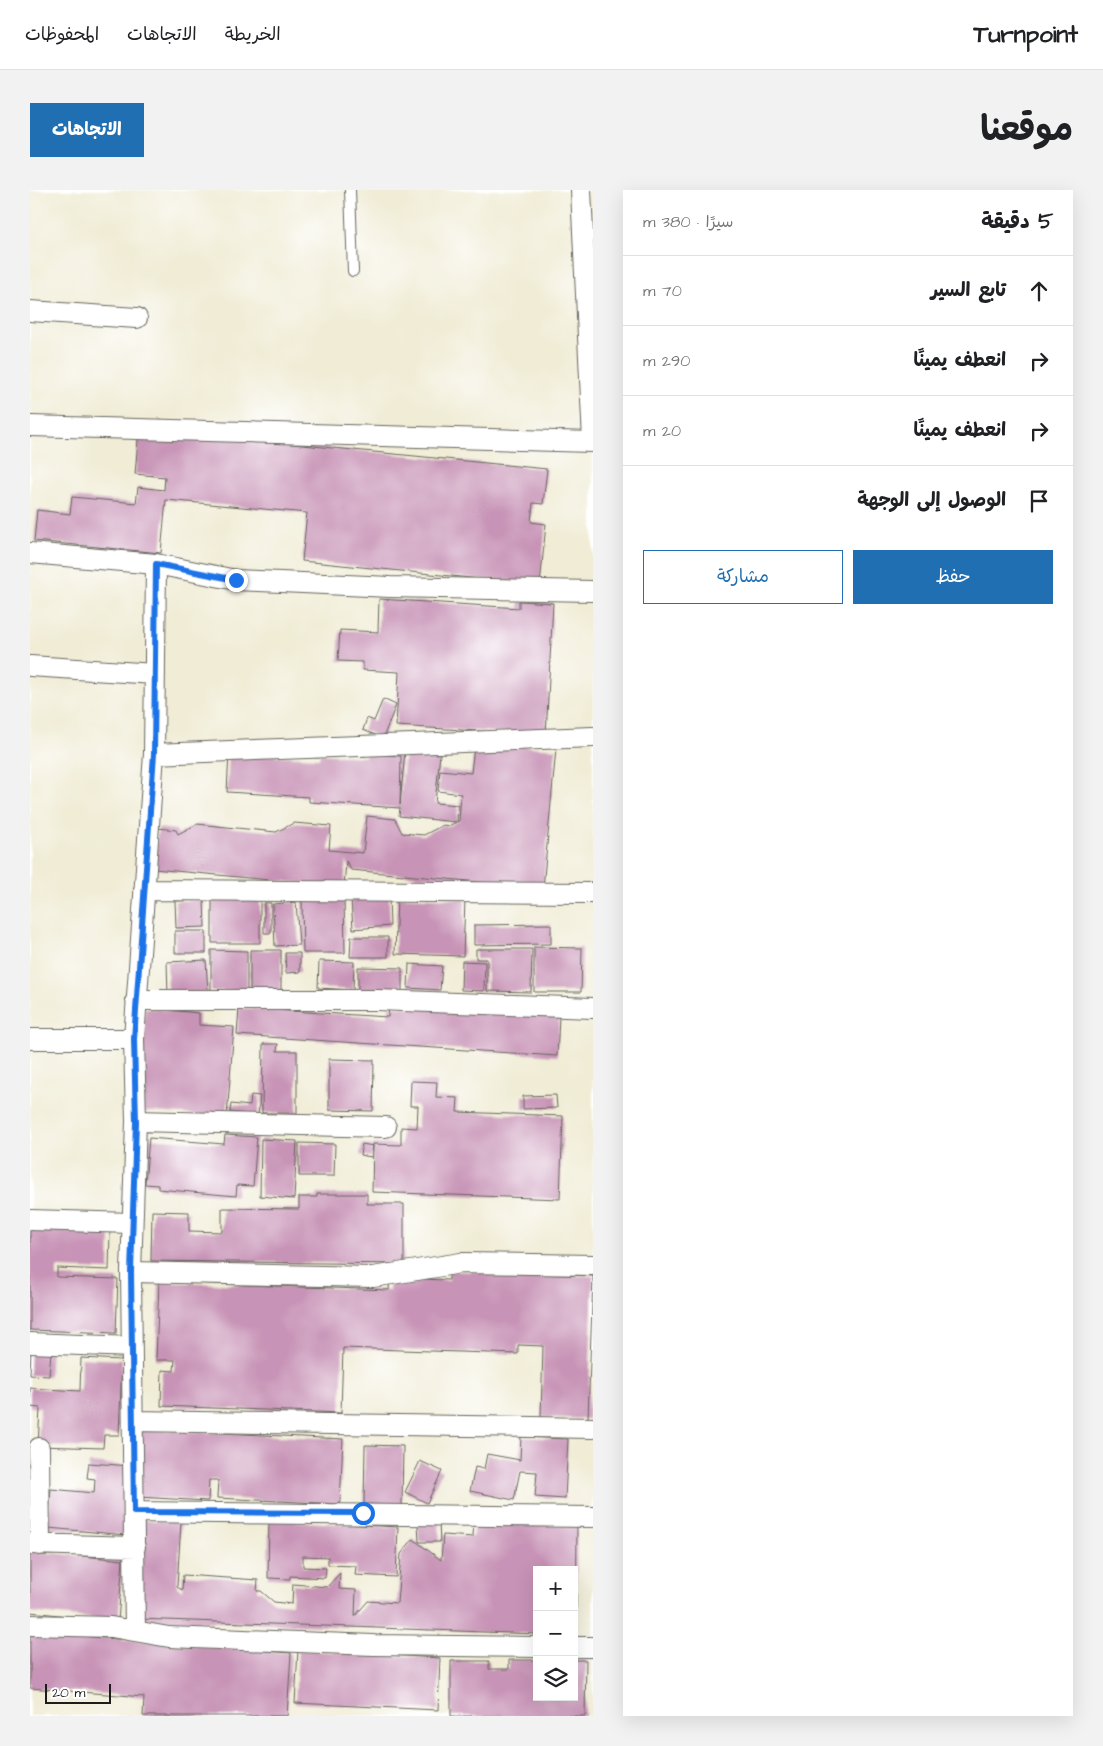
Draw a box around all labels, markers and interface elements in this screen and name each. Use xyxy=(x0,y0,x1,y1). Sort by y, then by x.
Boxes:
text: Turnpoint xyxy=(973,18,1078,52)
text: المحفوظات xyxy=(25,22,99,47)
text: الاتجاهات xyxy=(127,22,197,47)
text: الخريطة xyxy=(225,22,281,47)
button: الاتجاهات xyxy=(30,103,144,157)
text: موقعنا xyxy=(980,105,1073,154)
text: 5 دقيقة xyxy=(981,207,1053,236)
text: سيرًا · 380 m xyxy=(643,211,733,233)
text: تابع السير xyxy=(931,277,1006,304)
icon: ahead xyxy=(1025,277,1053,305)
text: 70 m xyxy=(643,280,682,302)
text: انعطف يمينًا xyxy=(914,347,1006,374)
icon: right xyxy=(1025,347,1053,375)
text: 290 m xyxy=(643,350,690,372)
text: انعطف يمينًا xyxy=(914,417,1006,444)
icon: right xyxy=(1025,417,1053,445)
text: 20 m xyxy=(643,420,681,442)
text: الوصول إلى الوجهة xyxy=(857,487,1006,514)
icon: arrive xyxy=(1025,487,1053,515)
button: مشاركة xyxy=(643,550,843,604)
button: حفظ xyxy=(853,550,1053,604)
route end xyxy=(225,569,248,592)
route start xyxy=(352,1502,375,1525)
map controls xyxy=(533,1566,578,1701)
button: + xyxy=(533,1566,578,1611)
button: − xyxy=(533,1611,578,1656)
button: layers xyxy=(533,1656,578,1701)
scale bar xyxy=(45,1681,111,1704)
text: 20 m xyxy=(52,1683,85,1703)

